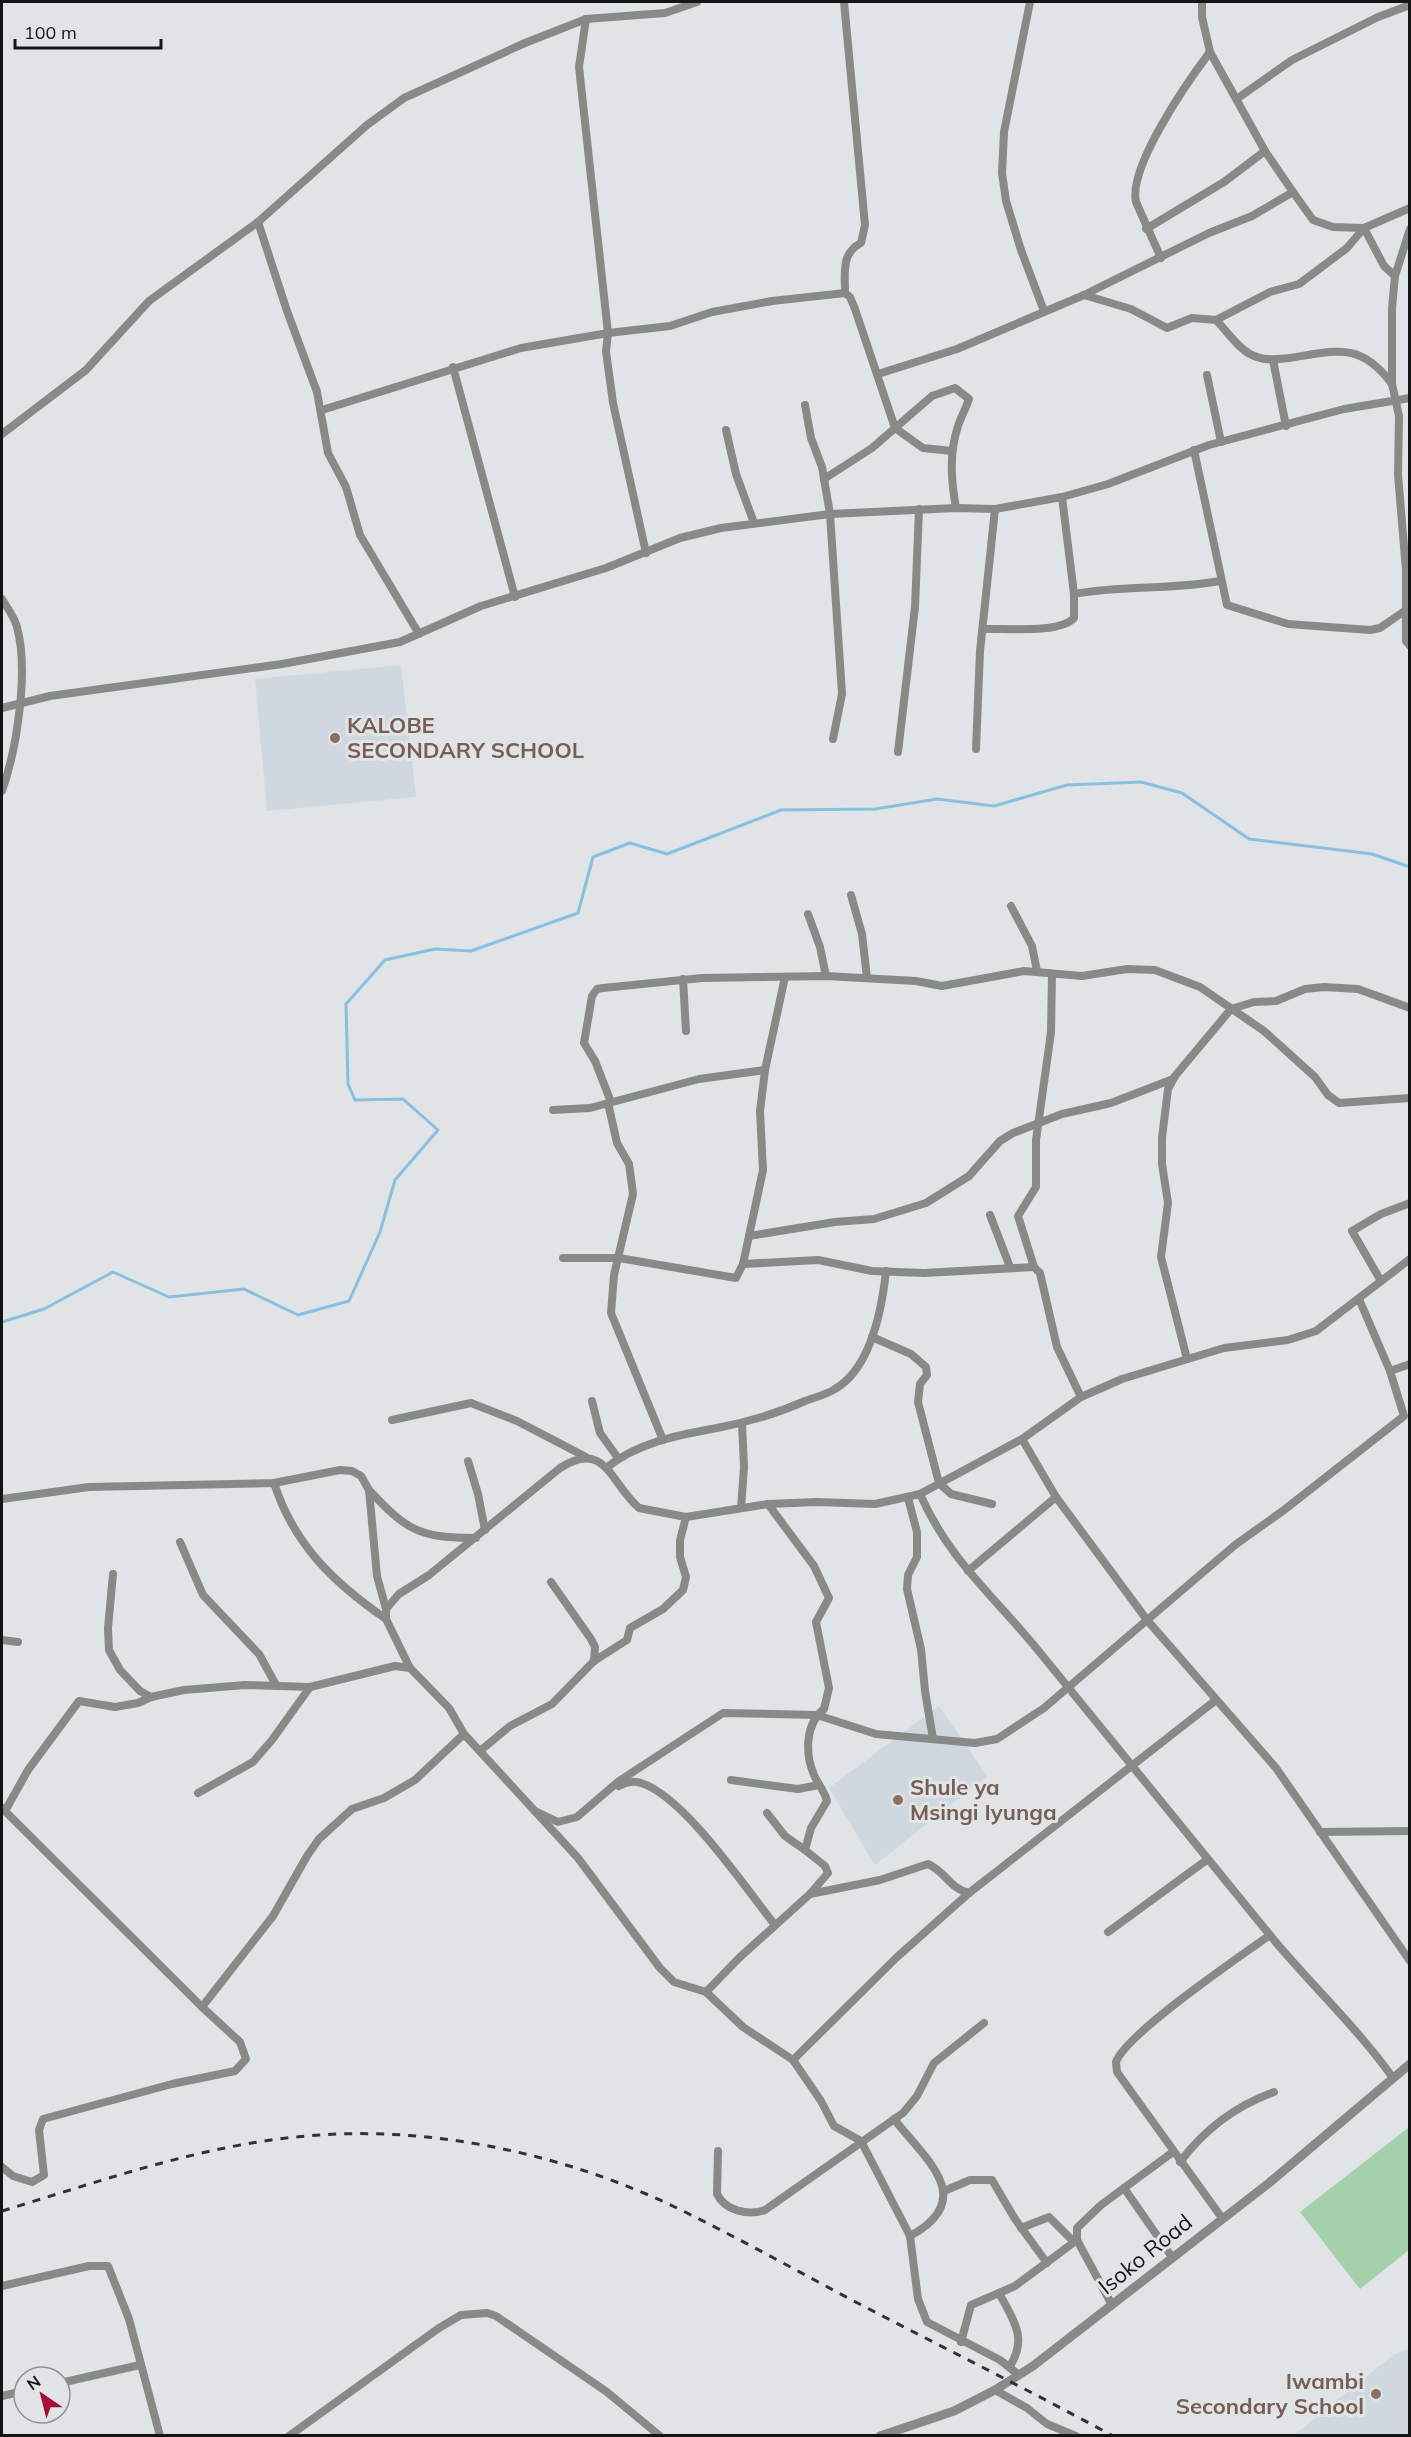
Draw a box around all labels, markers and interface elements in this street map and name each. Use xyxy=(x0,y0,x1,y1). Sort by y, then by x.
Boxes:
scale bar xyxy=(15,12,160,50)
text: 100 m xyxy=(24,21,77,44)
place label: KALOBE SECONDARY SCHOOL xyxy=(347,711,584,764)
marker: KALOBE SECONDARY SCHOOL xyxy=(328,731,342,745)
place label: Shule ya Msingi Iyunga xyxy=(910,1773,1057,1826)
marker: Shule ya Msingi Iyunga xyxy=(891,1793,905,1807)
street label: Isoko Road xyxy=(1092,2208,1198,2300)
north arrow xyxy=(12,2365,72,2425)
place label: Iwambi Secondary School xyxy=(1176,2367,1364,2420)
text: N xyxy=(23,2371,44,2394)
marker: Iwambi Secondary School xyxy=(1369,2387,1383,2401)

